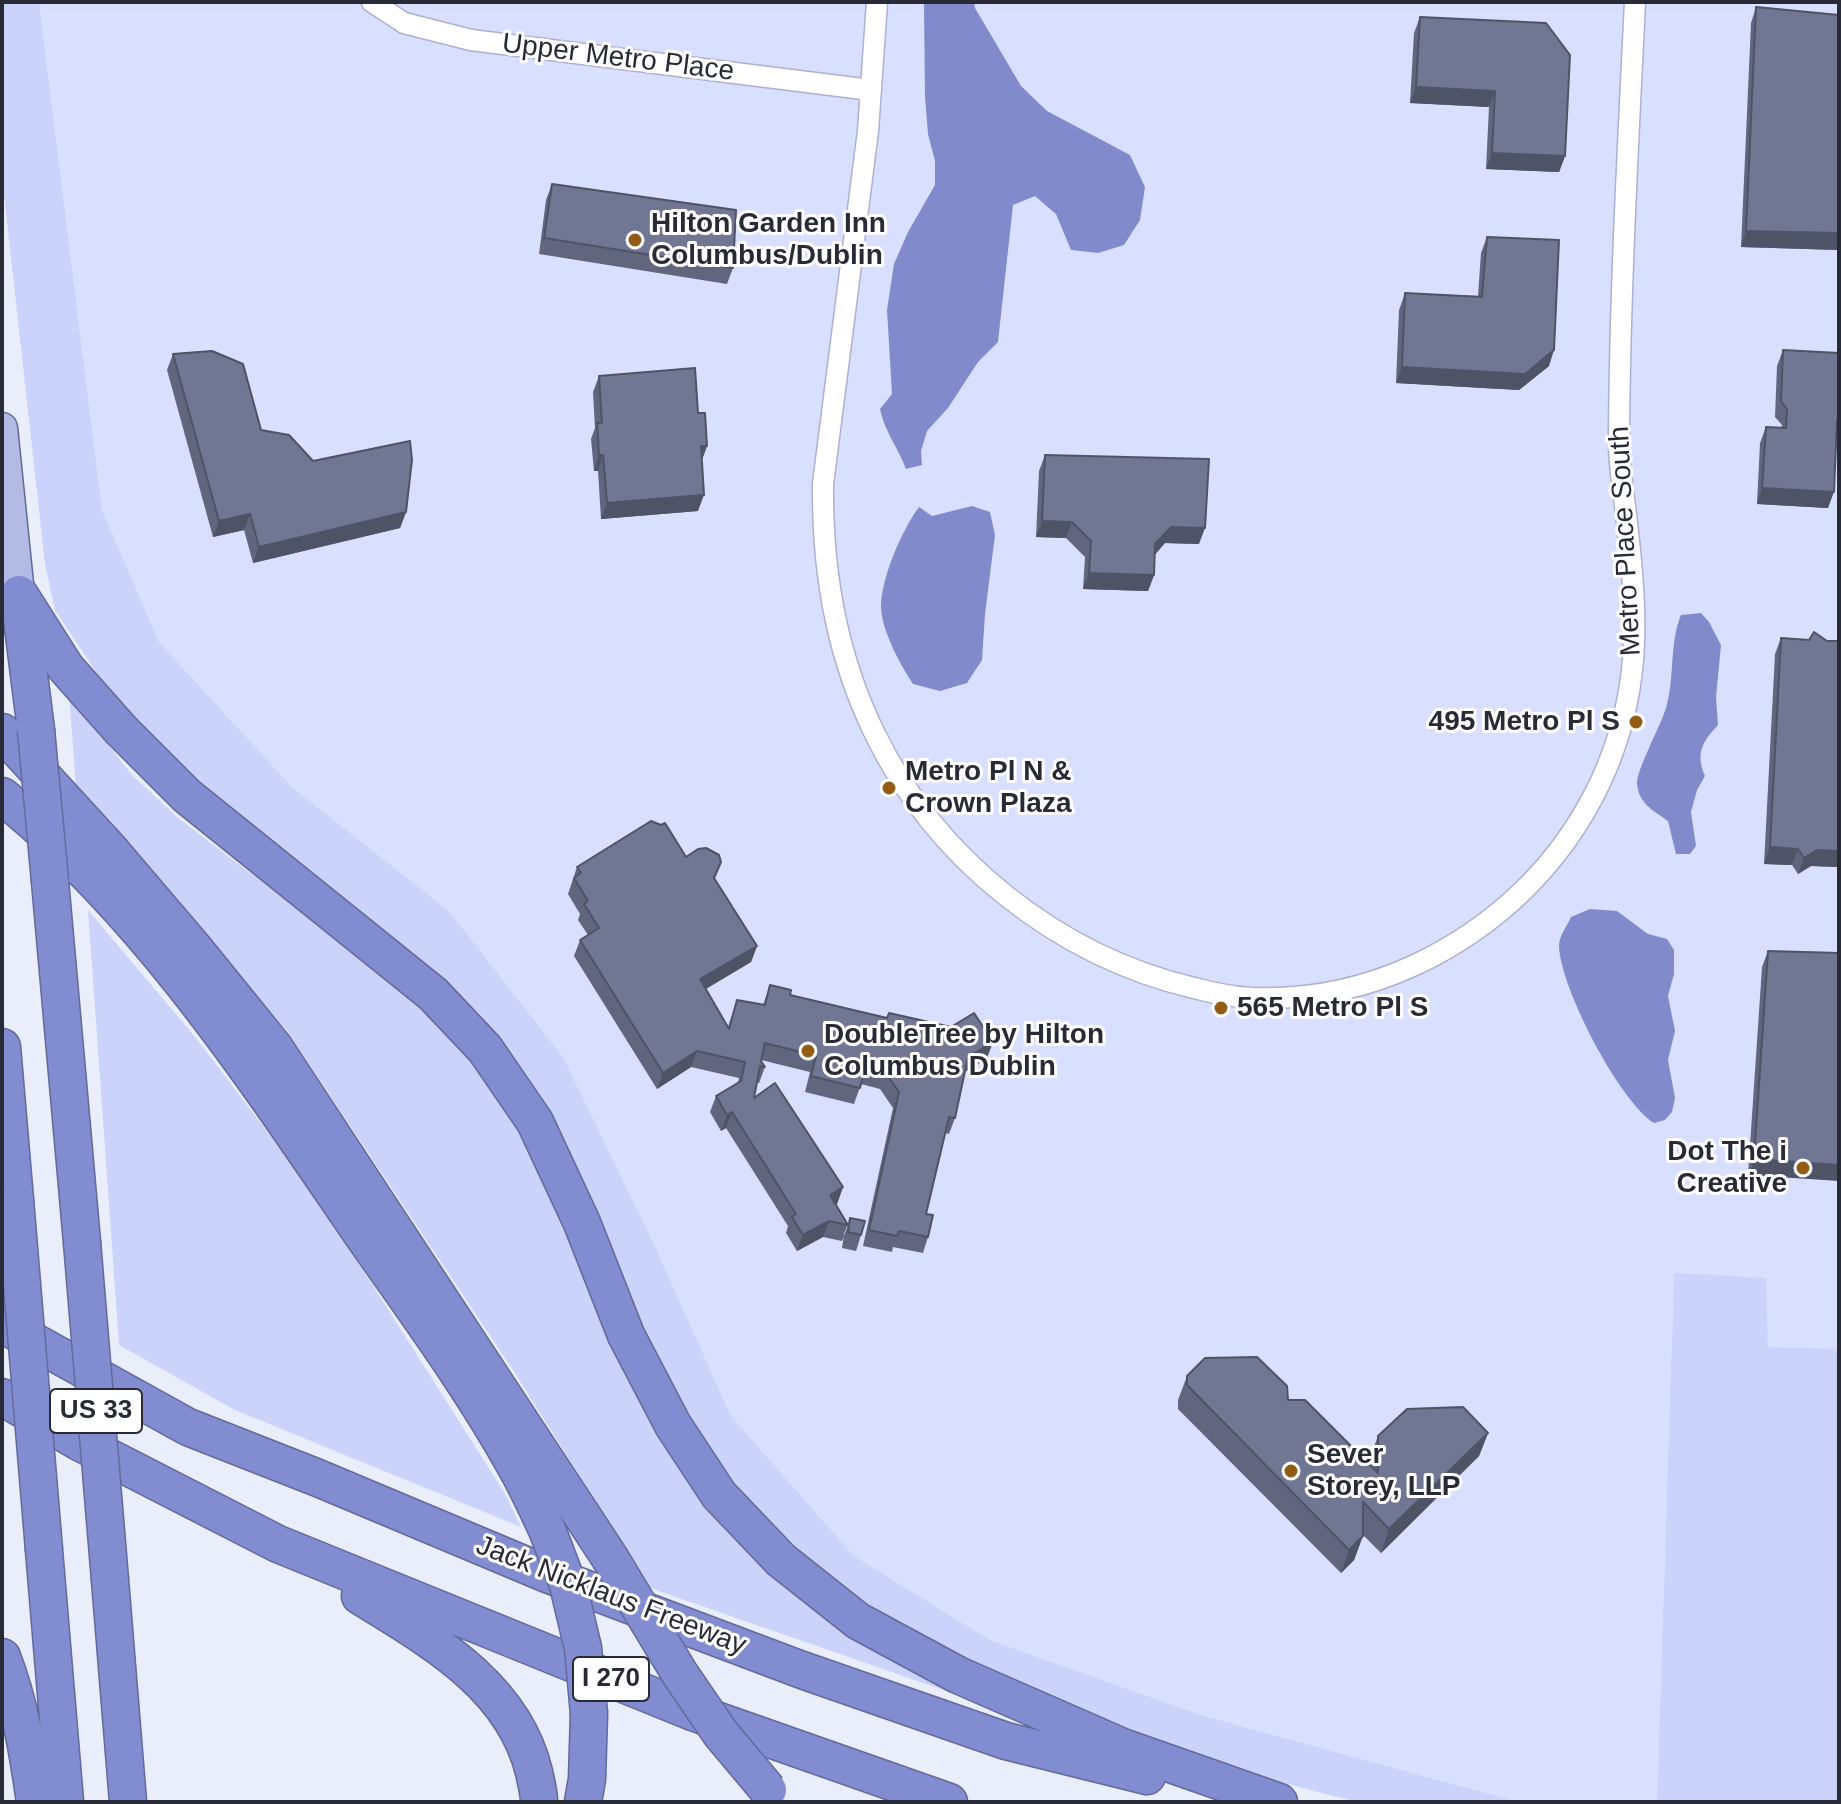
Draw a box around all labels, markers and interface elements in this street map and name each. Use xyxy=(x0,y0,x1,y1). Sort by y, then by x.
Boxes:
street label: Upper Metro Place xyxy=(500,27,736,89)
place label: Hilton Garden Inn Columbus/Dublin xyxy=(651,207,886,273)
marker: Hilton Garden Inn Columbus/Dublin xyxy=(626,231,644,249)
street label: Metro Place South xyxy=(1603,425,1649,657)
place label: 495 Metro Pl S xyxy=(1429,705,1620,739)
marker: 495 Metro Pl S xyxy=(1627,713,1645,731)
place label: Metro Pl N & Crown Plaza xyxy=(905,755,1071,821)
marker: Metro Pl N & Crown Plaza xyxy=(880,779,898,797)
place label: 565 Metro Pl S xyxy=(1237,991,1428,1025)
marker: 565 Metro Pl S xyxy=(1212,999,1230,1017)
place label: DoubleTree by Hilton Columbus Dublin xyxy=(824,1018,1104,1084)
marker: DoubleTree by Hilton Columbus Dublin xyxy=(799,1042,817,1060)
place label: Dot The i Creative xyxy=(1667,1135,1787,1201)
marker: Dot The i Creative xyxy=(1794,1159,1812,1177)
road number: US 33 xyxy=(50,1389,142,1433)
place label: Sever Storey, LLP xyxy=(1307,1438,1461,1504)
marker: Sever Storey, LLP xyxy=(1282,1462,1300,1480)
street label: Jack Nicklaus Freeway xyxy=(471,1529,751,1663)
road number: I 270 xyxy=(573,1657,649,1701)

